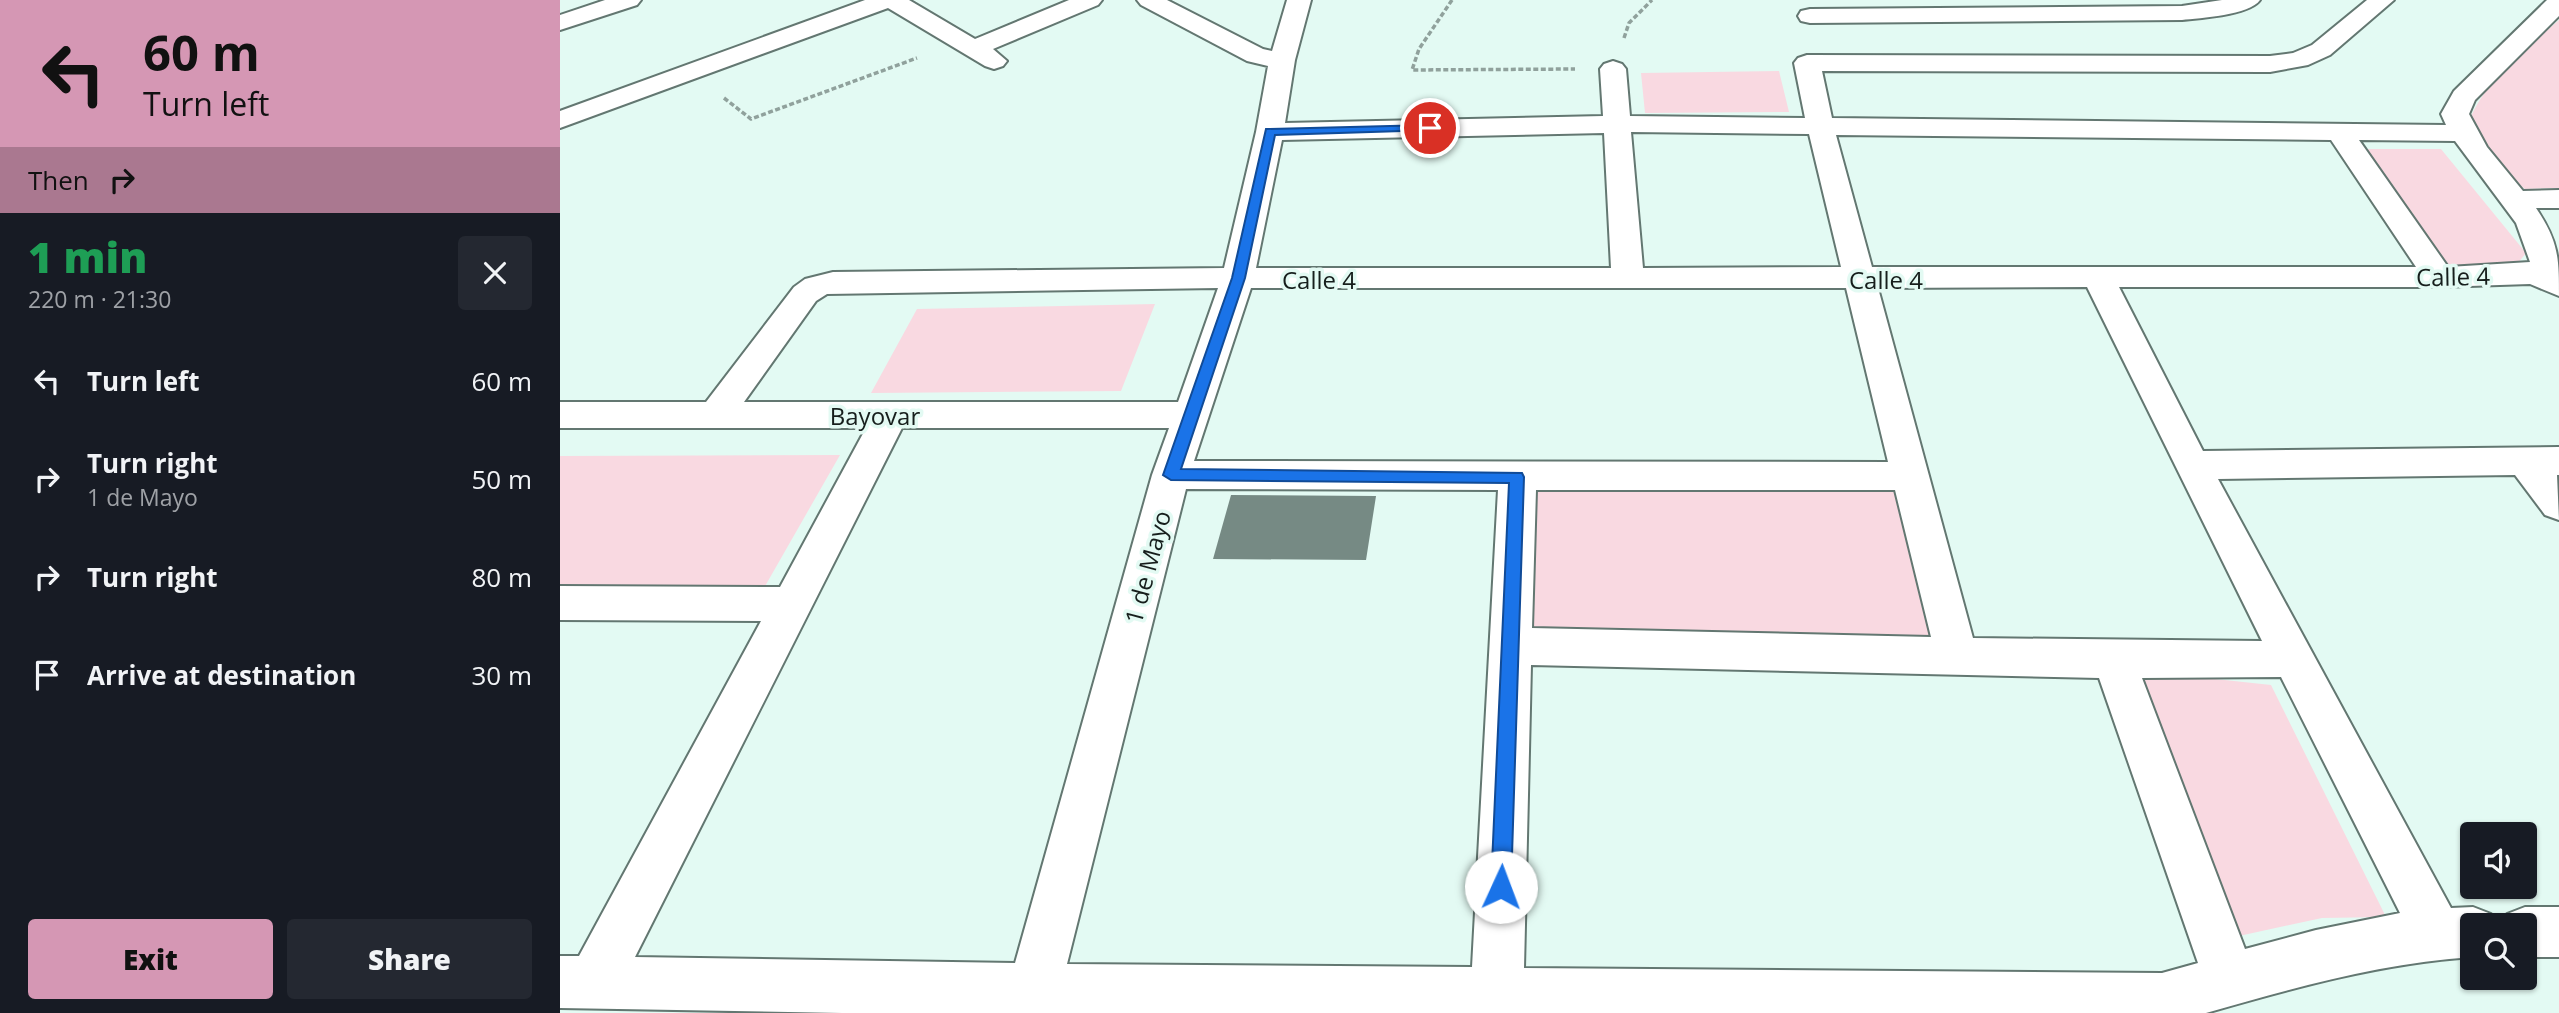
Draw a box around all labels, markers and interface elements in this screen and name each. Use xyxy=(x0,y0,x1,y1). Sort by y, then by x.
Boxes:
text: 60 m xyxy=(143,19,260,85)
icon: left xyxy=(28,28,119,119)
text: Turn left xyxy=(143,82,269,125)
pin xyxy=(1400,98,1460,158)
icon: arrive xyxy=(1411,109,1449,147)
icon: right xyxy=(103,161,141,199)
text: Then xyxy=(28,162,89,198)
text: 1 min xyxy=(28,228,147,285)
button: close xyxy=(458,236,532,310)
street label: Calle 4 xyxy=(2416,259,2491,293)
street label: Calle 4 xyxy=(1282,263,1356,296)
street label: Calle 4 xyxy=(1849,263,1923,296)
text: 220 m · 21:30 xyxy=(28,283,171,315)
icon: left xyxy=(28,362,66,400)
text: Turn left xyxy=(87,363,199,399)
text: 60 m xyxy=(471,363,532,399)
street label: Bayovar xyxy=(830,399,920,432)
text: Turn right xyxy=(87,445,218,481)
icon: right xyxy=(28,460,66,498)
text: 50 m xyxy=(471,461,532,497)
text: 1 de Mayo xyxy=(87,481,198,513)
street label: 1 de Mayo xyxy=(1116,507,1178,627)
icon: right xyxy=(28,558,66,596)
text: Turn right xyxy=(87,559,218,595)
text: 80 m xyxy=(471,559,532,595)
icon: arrive xyxy=(28,656,66,694)
text: Arrive at destination xyxy=(87,657,356,693)
text: 30 m xyxy=(471,657,532,693)
map controls xyxy=(2460,822,2537,990)
button: sound xyxy=(2460,822,2537,899)
position arrow xyxy=(1464,850,1538,924)
button: search xyxy=(2460,913,2537,990)
button: Exit xyxy=(28,919,273,999)
button: Share xyxy=(287,919,532,999)

